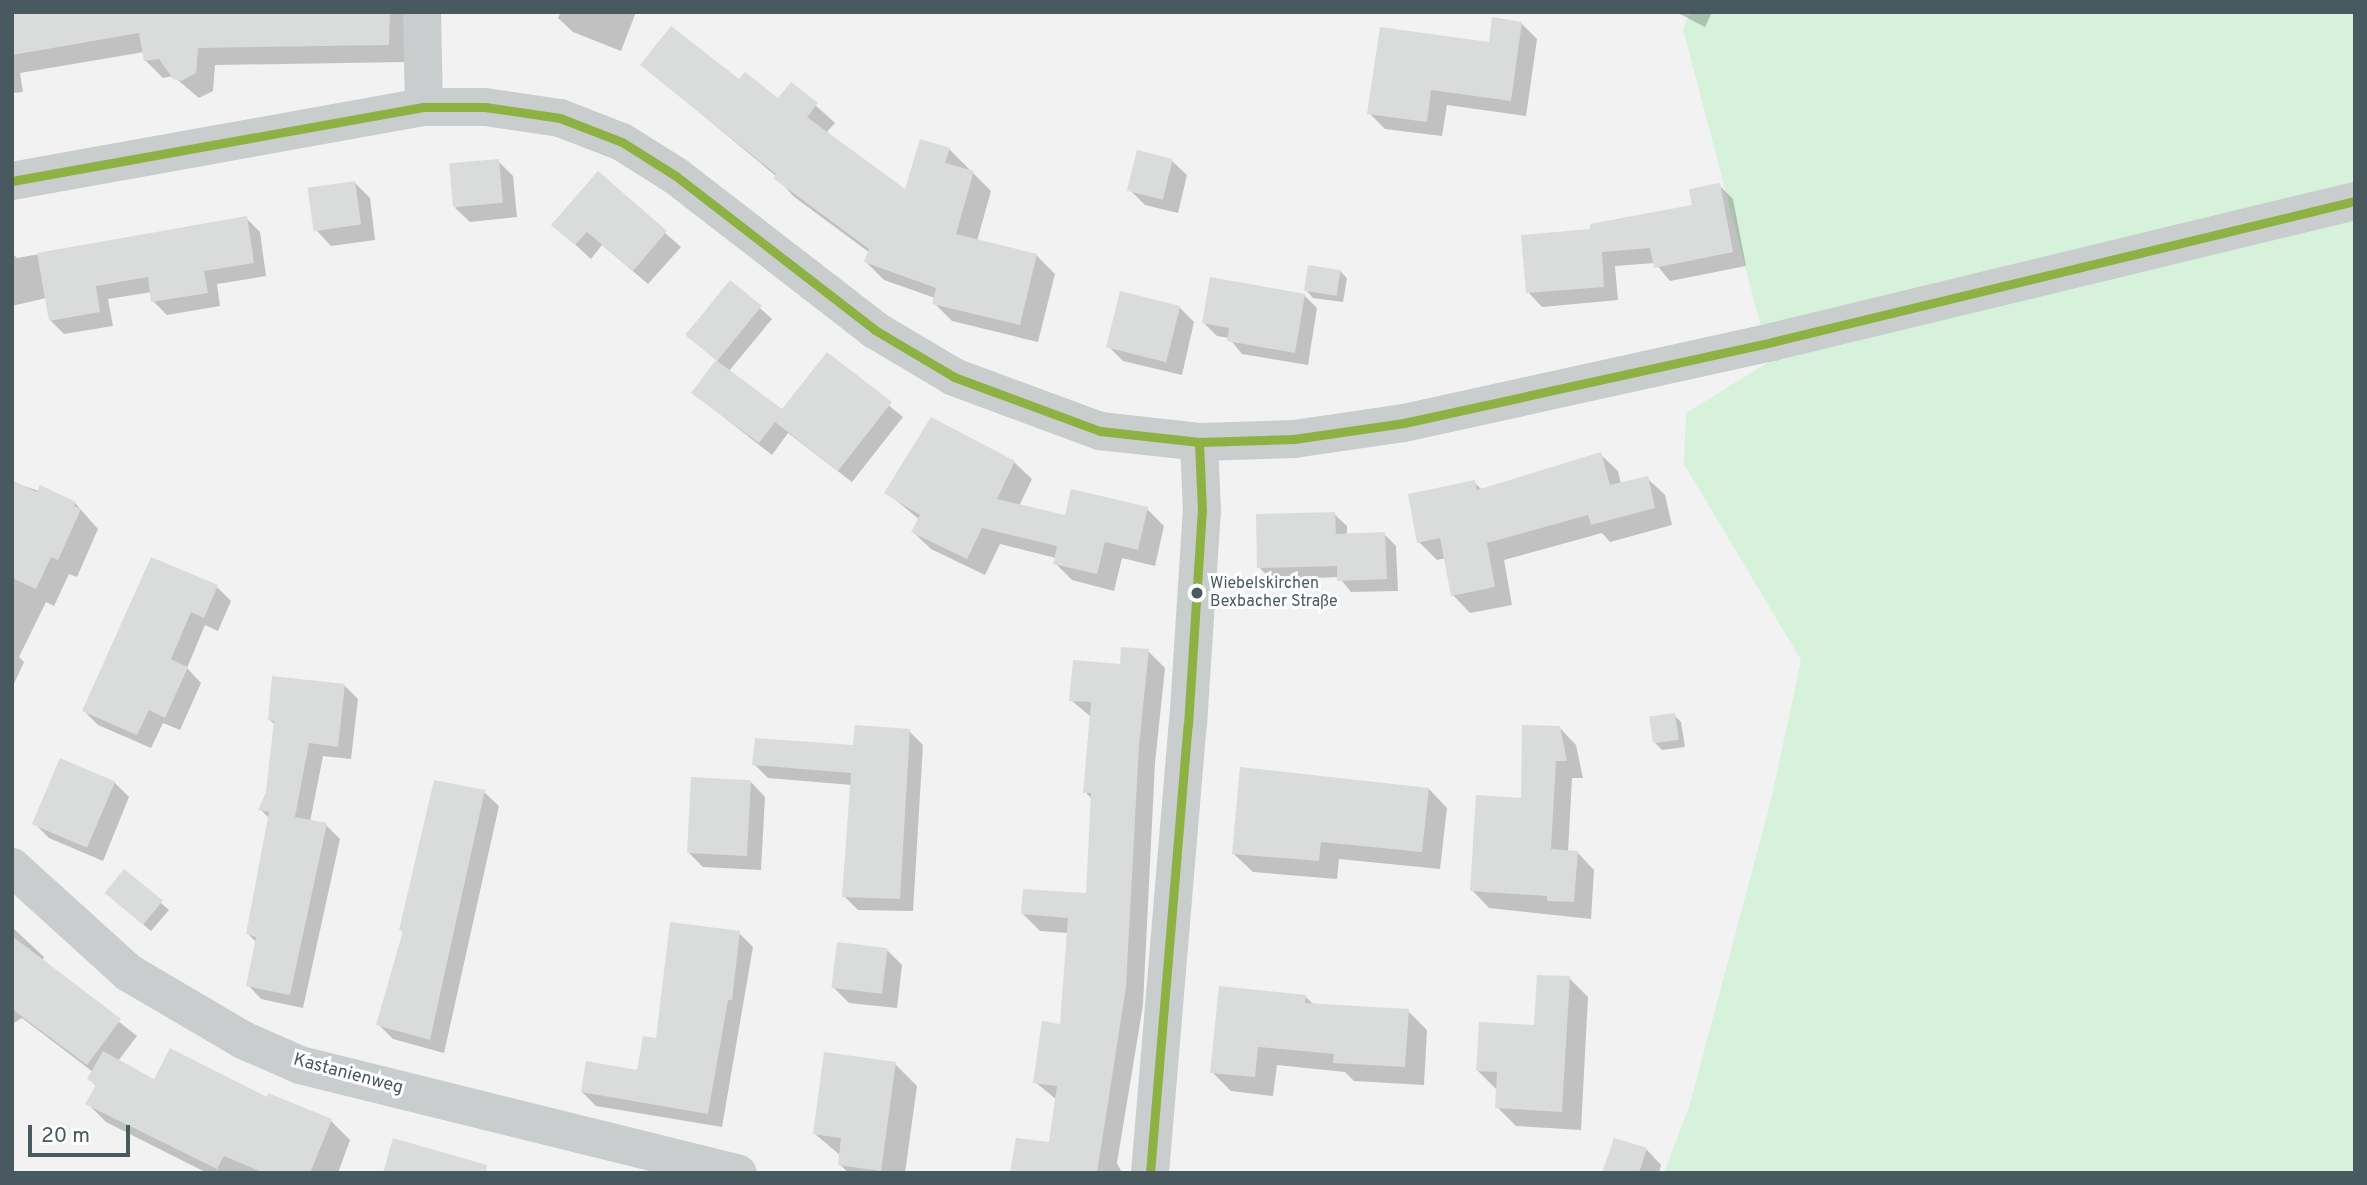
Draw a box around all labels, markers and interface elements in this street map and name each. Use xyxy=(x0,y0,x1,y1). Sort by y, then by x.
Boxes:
place label: Wiebelskirchen Bexbacher Straße xyxy=(1210,574,1338,612)
marker: Wiebelskirchen Bexbacher Straße xyxy=(1190,586,1204,600)
street label: Kastanienweg xyxy=(291,1050,405,1100)
scale bar xyxy=(32,1112,133,1156)
text: 20 m xyxy=(41,1123,90,1150)

